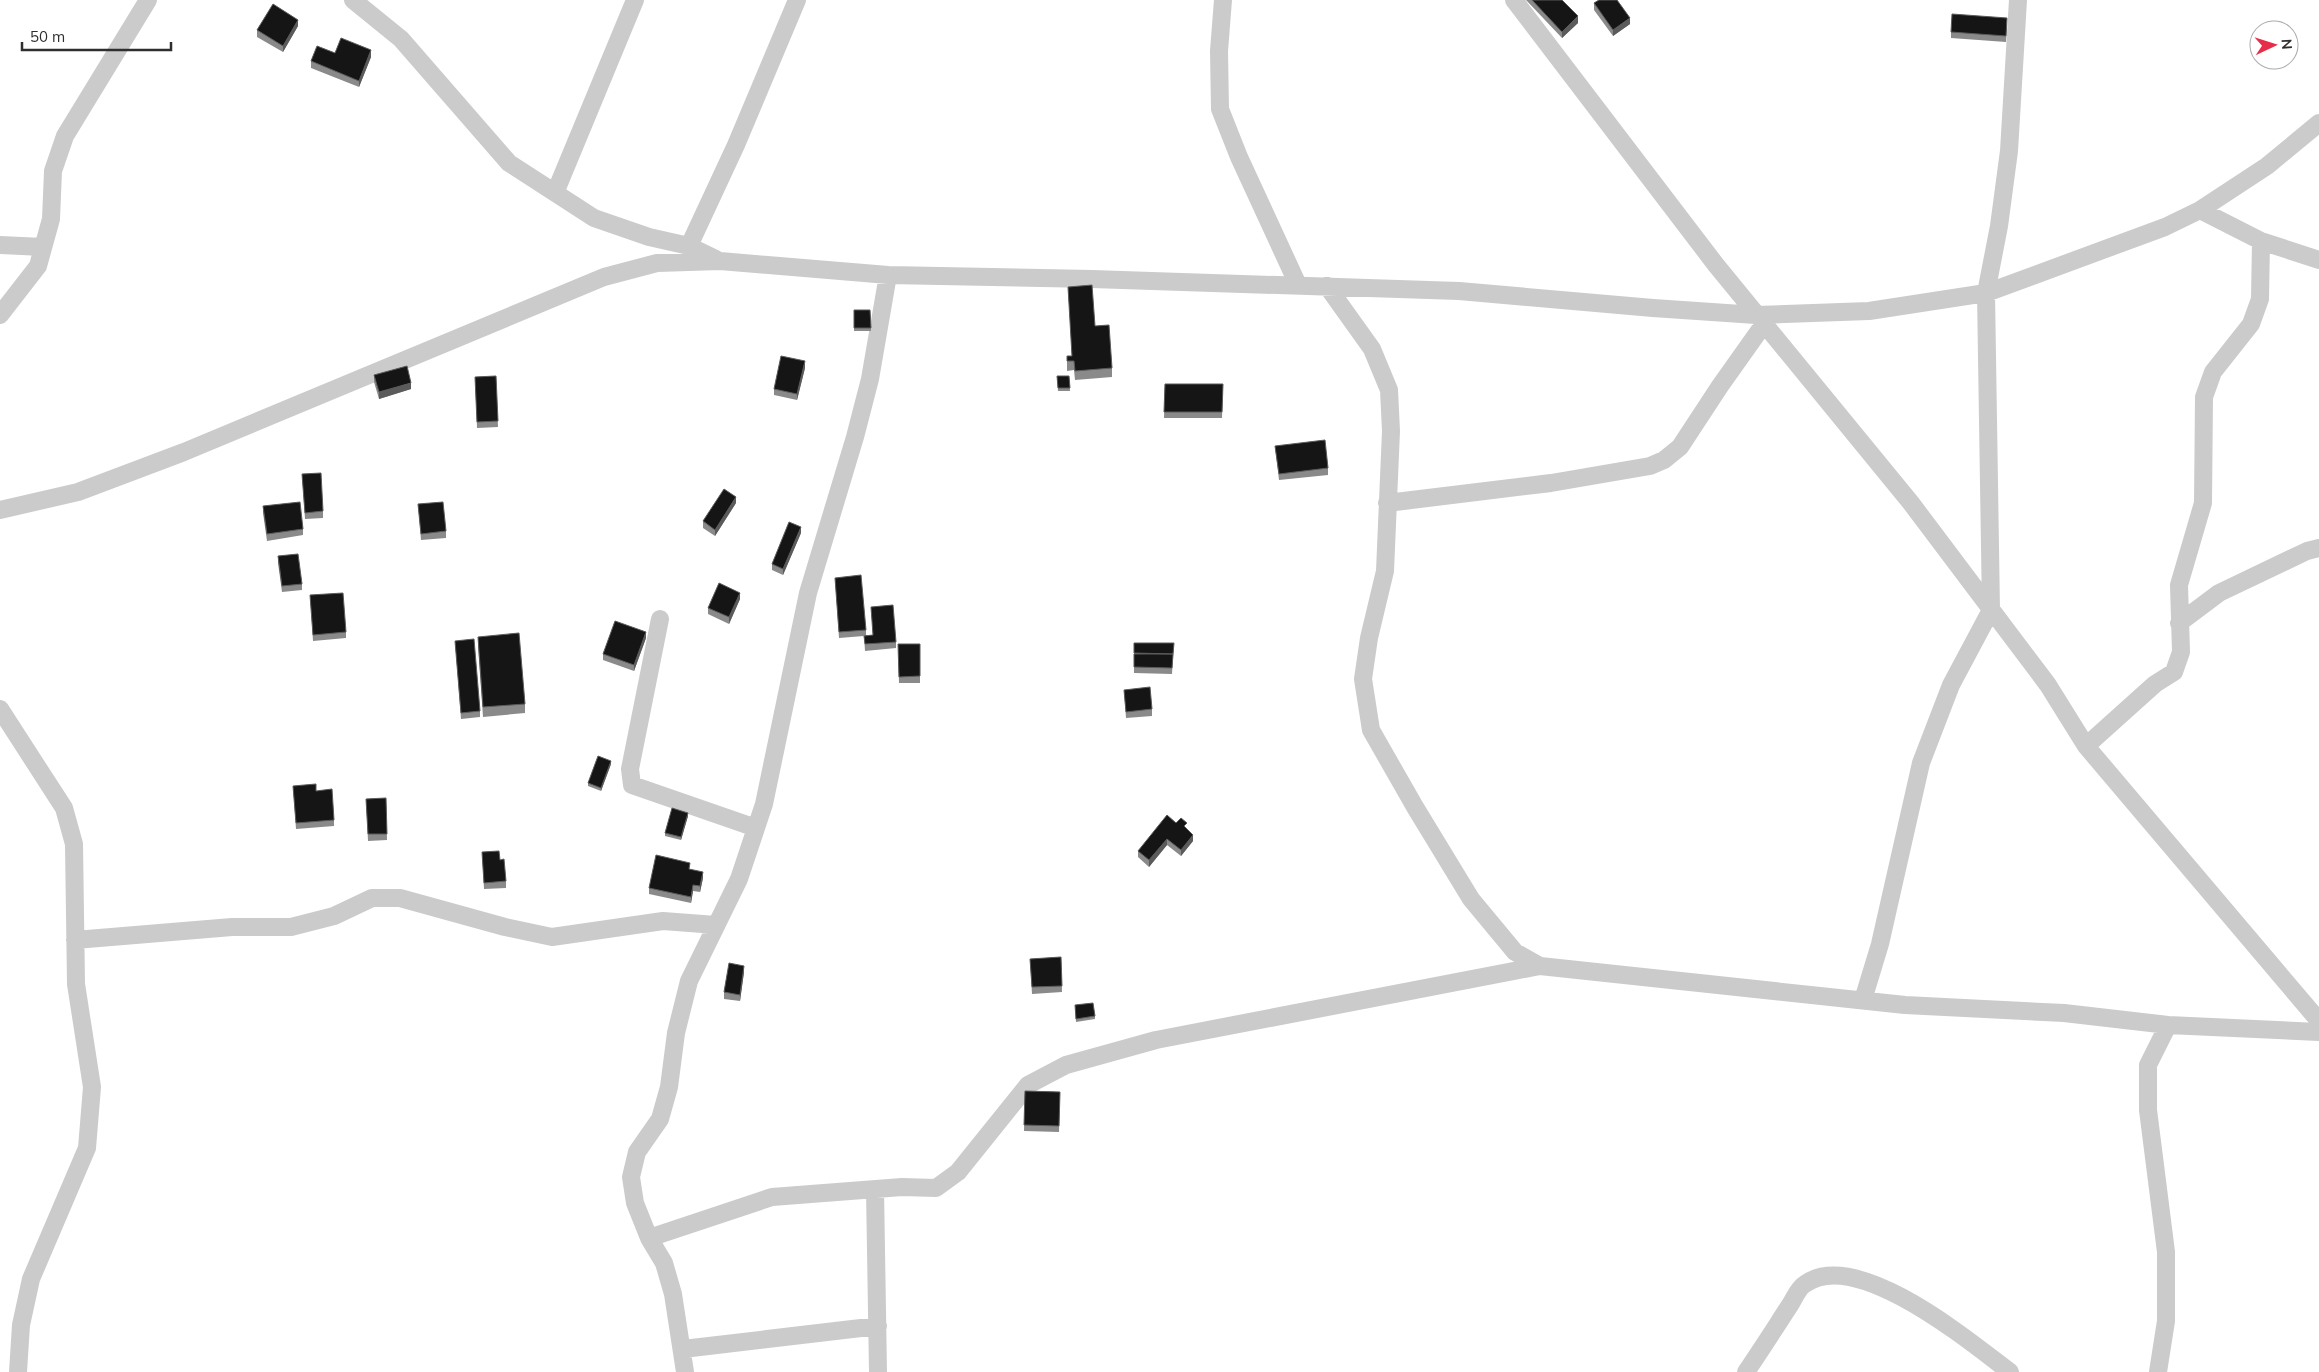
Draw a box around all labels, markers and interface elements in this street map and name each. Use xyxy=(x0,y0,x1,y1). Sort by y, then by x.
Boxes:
scale bar xyxy=(22,20,171,52)
north arrow xyxy=(2249,20,2299,70)
text: 50 m xyxy=(30,27,65,46)
text: N xyxy=(2278,38,2296,50)

